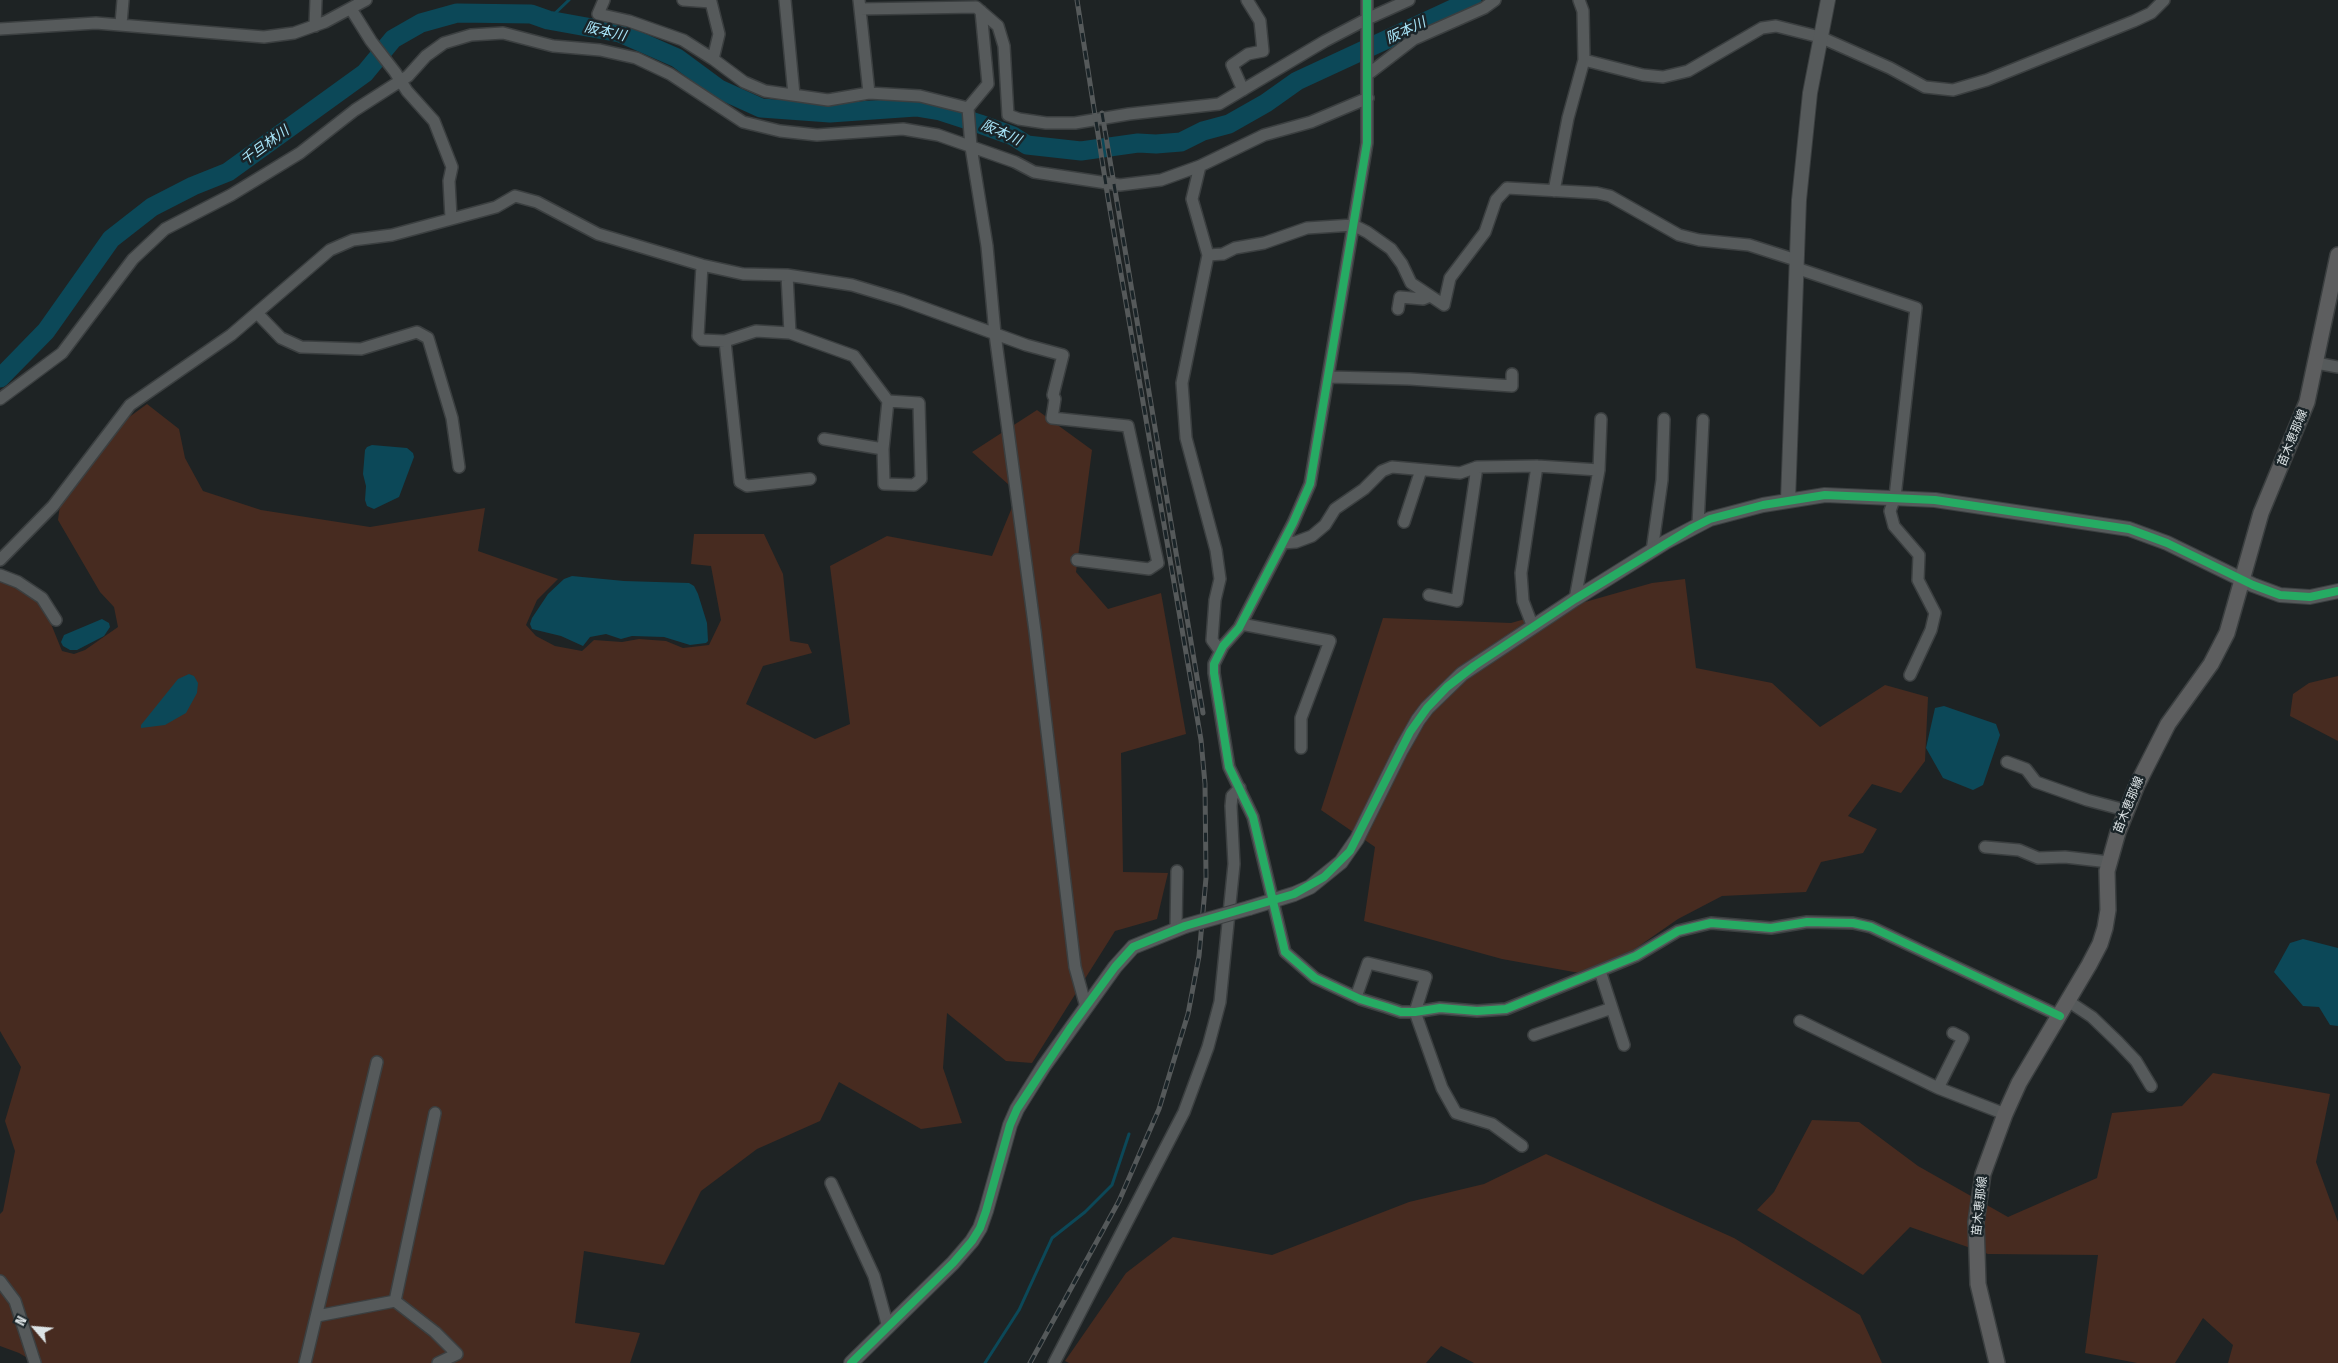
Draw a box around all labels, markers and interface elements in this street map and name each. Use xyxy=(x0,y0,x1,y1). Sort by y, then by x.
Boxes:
water label: 阪本川 xyxy=(1383,15,1429,47)
water label: 阪本川 xyxy=(583,19,627,45)
water label: 阪本川 xyxy=(978,117,1024,149)
water label: 千旦林川 xyxy=(237,123,293,169)
street label: 苗木恵那線 xyxy=(2275,407,2311,469)
street label: 苗木恵那線 xyxy=(2111,774,2147,836)
street label: 苗木恵那線 xyxy=(1970,1175,1990,1237)
north arrow xyxy=(10,1303,60,1353)
text: N xyxy=(12,1313,31,1329)

